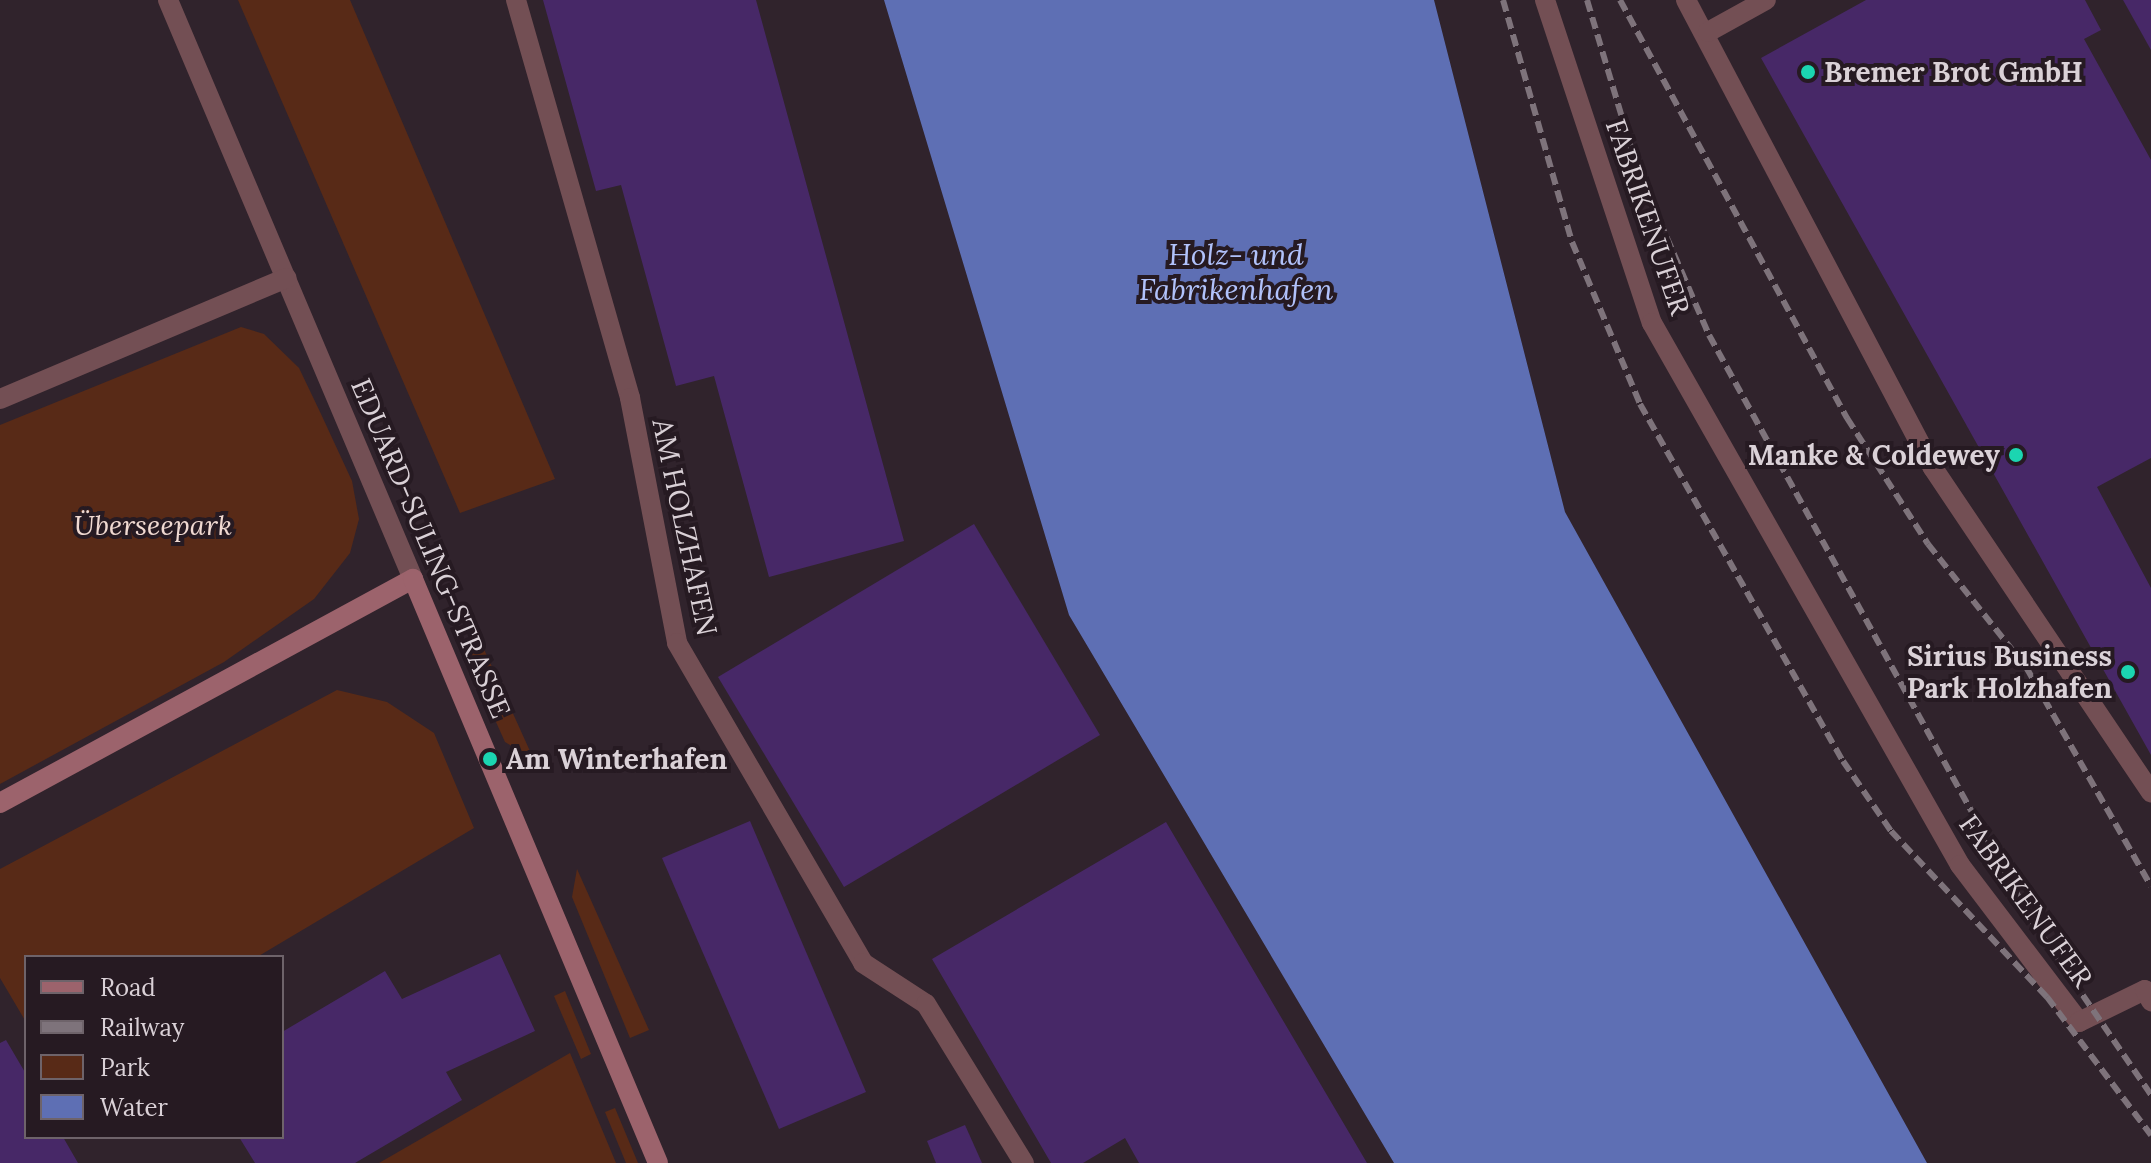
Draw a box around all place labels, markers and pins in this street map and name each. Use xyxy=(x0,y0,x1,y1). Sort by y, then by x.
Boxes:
place label: Bremer Brot GmbH xyxy=(1824,55,2083,89)
marker: Bremer Brot GmbH xyxy=(1799,63,1817,81)
place label: Manke & Coldewey xyxy=(1748,438,2000,472)
marker: Manke & Coldewey xyxy=(2007,446,2025,464)
place label: Sirius Business Park Holzhafen xyxy=(1907,639,2112,705)
marker: Sirius Business Park Holzhafen xyxy=(2119,663,2137,681)
place label: Am Winterhafen xyxy=(506,742,727,776)
marker: Am Winterhafen xyxy=(481,750,499,768)

